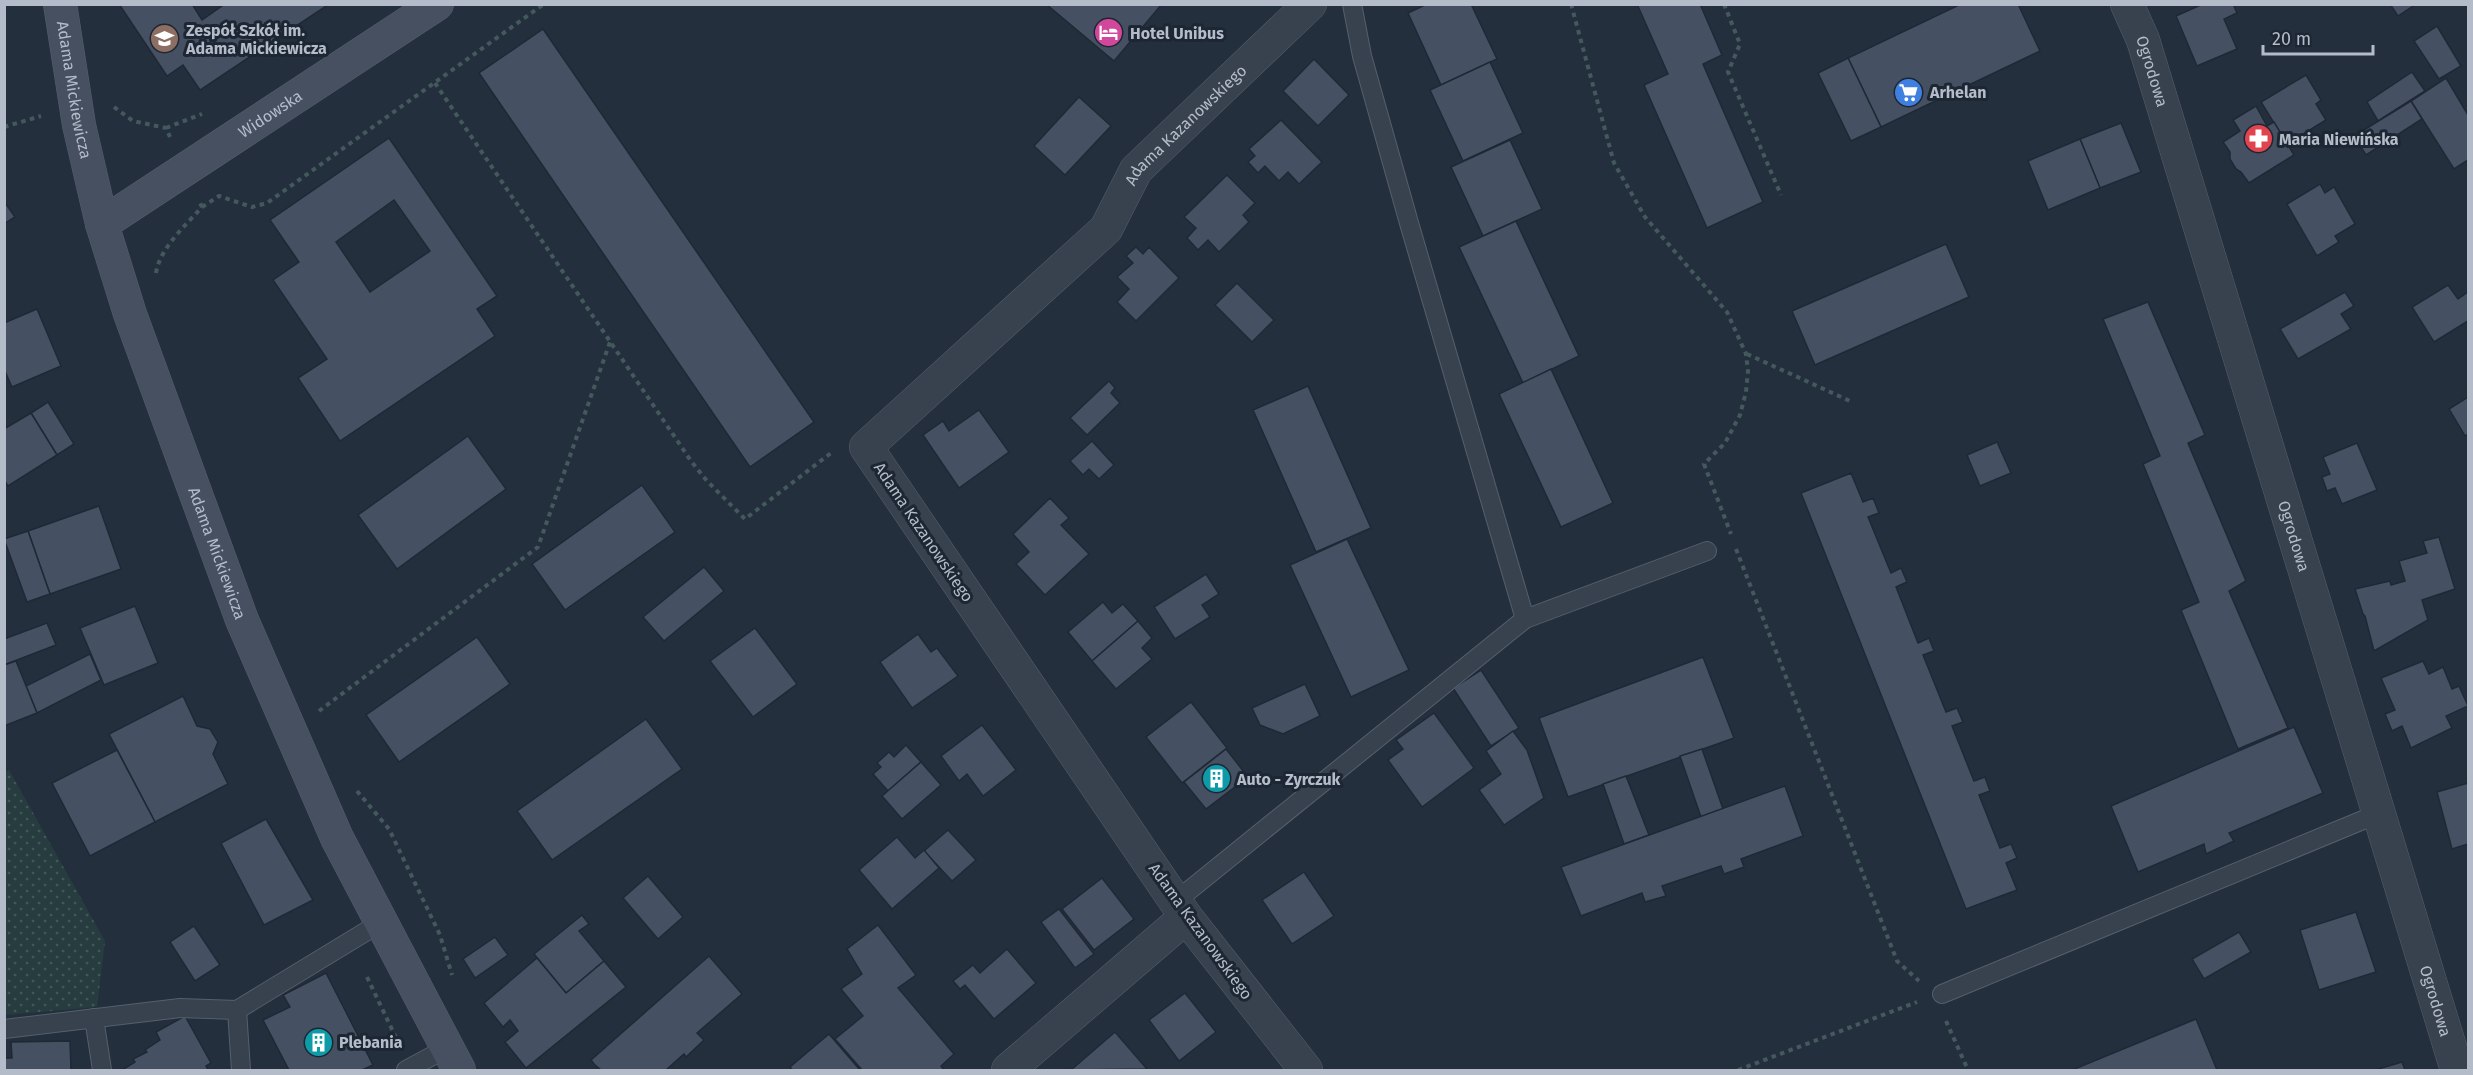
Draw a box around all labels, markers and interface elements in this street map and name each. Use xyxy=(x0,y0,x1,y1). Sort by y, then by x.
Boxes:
hotel icon: Hotel Unibus xyxy=(1093,17,1125,49)
scale bar xyxy=(2263,18,2372,56)
street label: Adama Mickiewicza xyxy=(53,20,96,161)
place label: Zespół Szkół im. Adama Mickiewicza xyxy=(185,21,327,58)
school or university icon: Zespół Szkół im. Adama Mickiewicza xyxy=(149,23,181,55)
place label: Hotel Unibus xyxy=(1130,24,1224,43)
text: 20 m xyxy=(2272,28,2311,50)
street label: Ogrodowa xyxy=(2132,33,2172,109)
street label: Adama Kazanowskiego xyxy=(1121,61,1250,188)
supermarket icon: Arhelan xyxy=(1893,76,1925,108)
place label: Arhelan xyxy=(1929,83,1987,102)
street label: Widowska xyxy=(235,86,306,142)
pharmacy icon: Maria Niewińska xyxy=(2242,123,2274,155)
place label: Maria Niewińska xyxy=(2279,130,2399,149)
street label: Adama Kazanowskiego xyxy=(870,459,977,606)
street label: Adama Mickiewicza xyxy=(184,485,250,622)
street label: Ogrodowa xyxy=(2274,498,2314,574)
building icon: Auto - Zyrczuk xyxy=(1200,763,1232,795)
place label: Auto - Zyrczuk xyxy=(1236,770,1341,789)
street label: Adama Kazanowskiego xyxy=(1145,859,1257,1003)
street label: Ogrodowa xyxy=(2416,963,2455,1039)
building icon: Plebania xyxy=(302,1026,334,1058)
place label: Plebania xyxy=(339,1033,403,1052)

